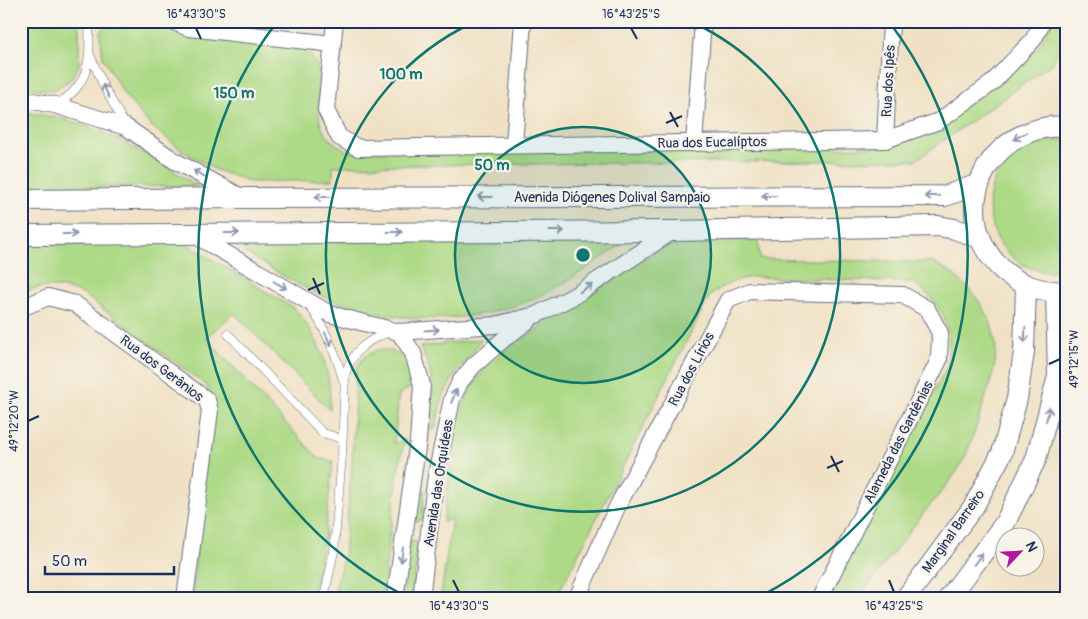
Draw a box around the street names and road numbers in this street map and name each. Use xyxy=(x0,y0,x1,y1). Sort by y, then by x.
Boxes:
street label: Rua dos Ipês xyxy=(878,44,899,118)
street label: Rua dos Eucalíptos xyxy=(657,133,768,152)
street label: Avenida Diógenes Dolival Sampaio xyxy=(514,189,711,206)
street label: Rua dos Lírios xyxy=(665,329,718,409)
street label: Rua dos Gerânios xyxy=(117,332,207,406)
street label: Alameda das Gardênias xyxy=(860,377,937,506)
street label: Avenida das Orquídeas xyxy=(420,417,457,548)
street label: Marginal Barreiro xyxy=(918,486,989,576)

